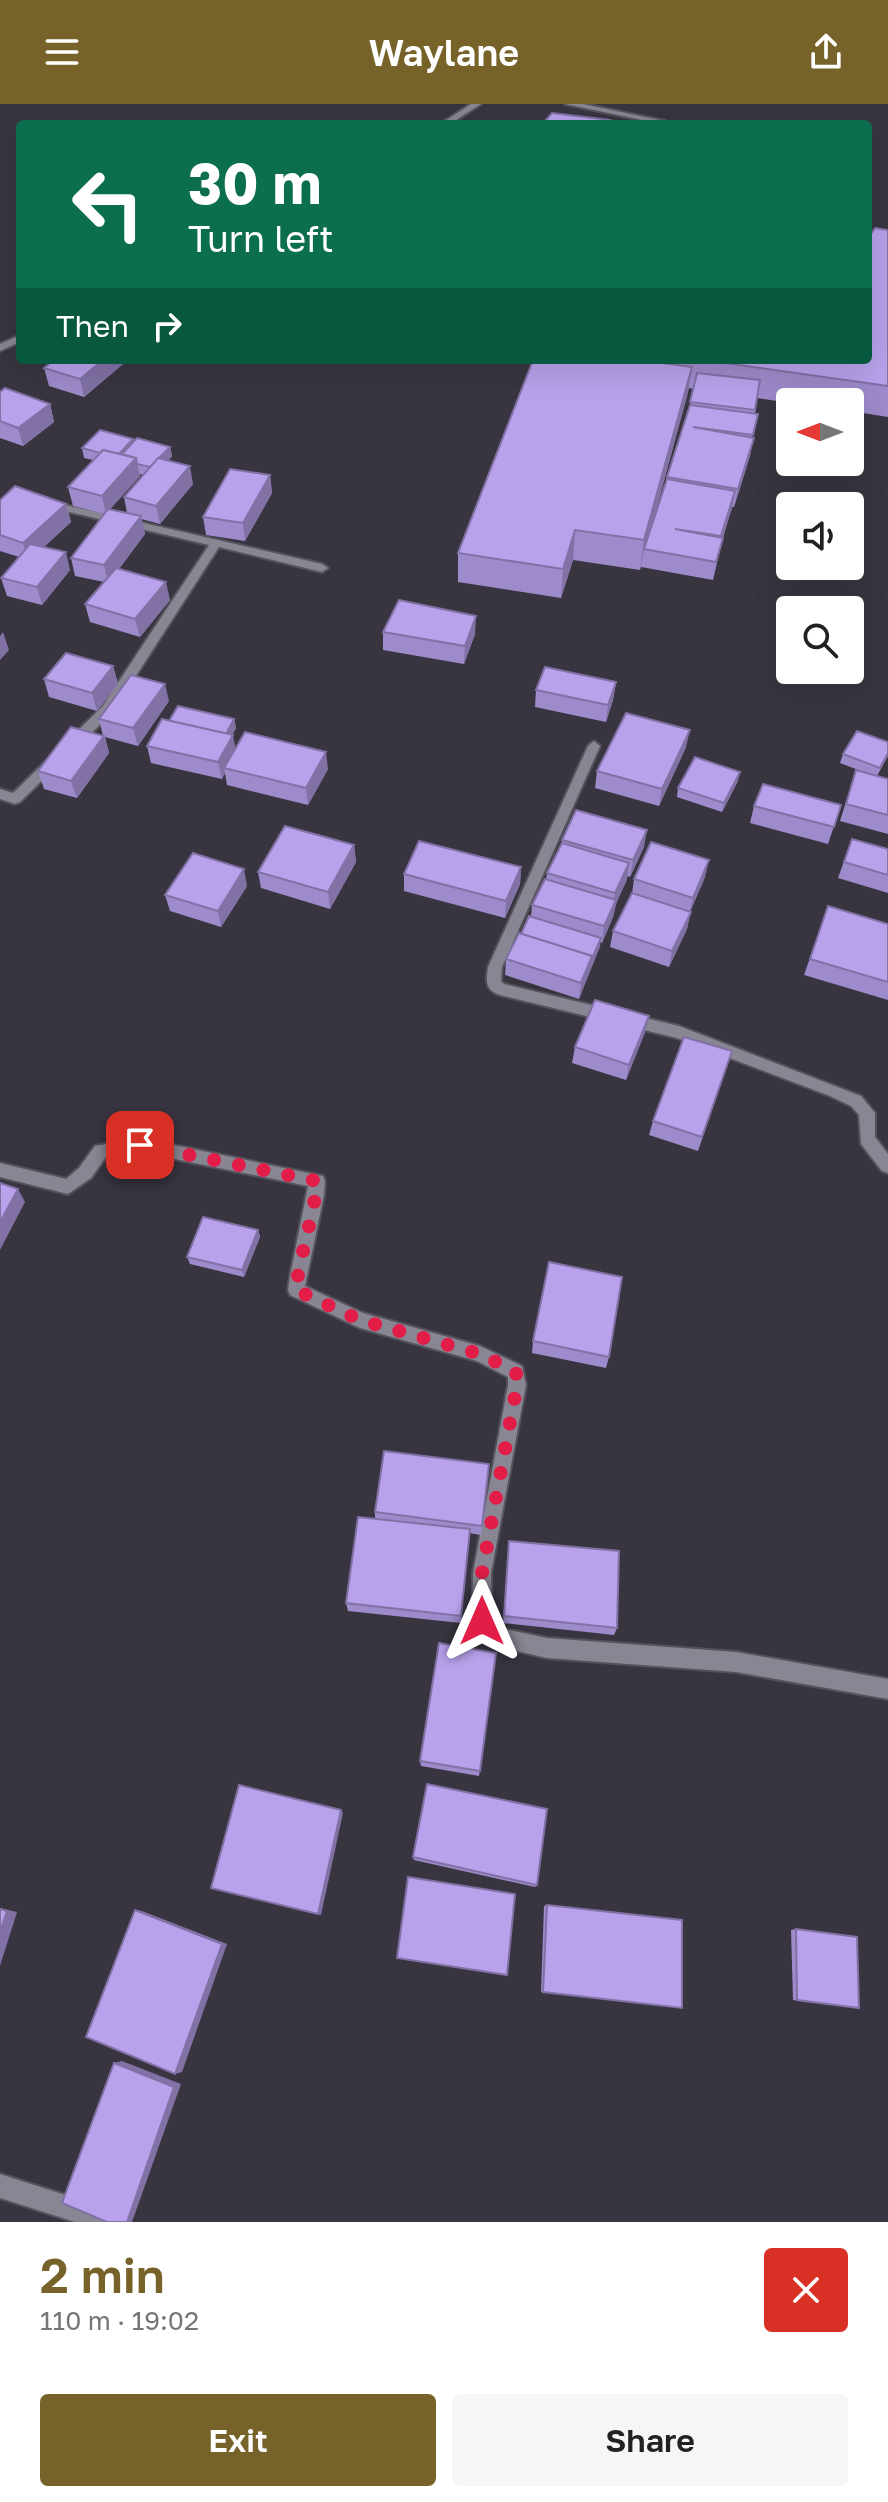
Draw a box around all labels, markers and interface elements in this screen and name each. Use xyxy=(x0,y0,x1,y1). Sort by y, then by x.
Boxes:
icon: menu xyxy=(40,30,84,74)
icon: share xyxy=(804,30,848,74)
text: Waylane xyxy=(369,31,519,74)
text: 30 m xyxy=(188,149,322,216)
icon: left xyxy=(56,152,160,256)
text: Turn left xyxy=(188,217,334,260)
icon: right xyxy=(145,304,189,348)
text: Then xyxy=(56,308,129,344)
north arrow xyxy=(776,388,864,476)
map controls xyxy=(776,388,864,684)
button: sound xyxy=(776,492,864,580)
button: search xyxy=(776,596,864,684)
pin xyxy=(106,1111,174,1179)
icon: arrive xyxy=(118,1123,162,1167)
position arrow xyxy=(440,1579,524,1663)
text: 2 min xyxy=(40,2246,165,2304)
button: close xyxy=(764,2248,848,2332)
text: 110 m · 19:02 xyxy=(40,2305,199,2336)
button: Exit xyxy=(40,2394,436,2486)
button: Share xyxy=(452,2394,848,2486)

